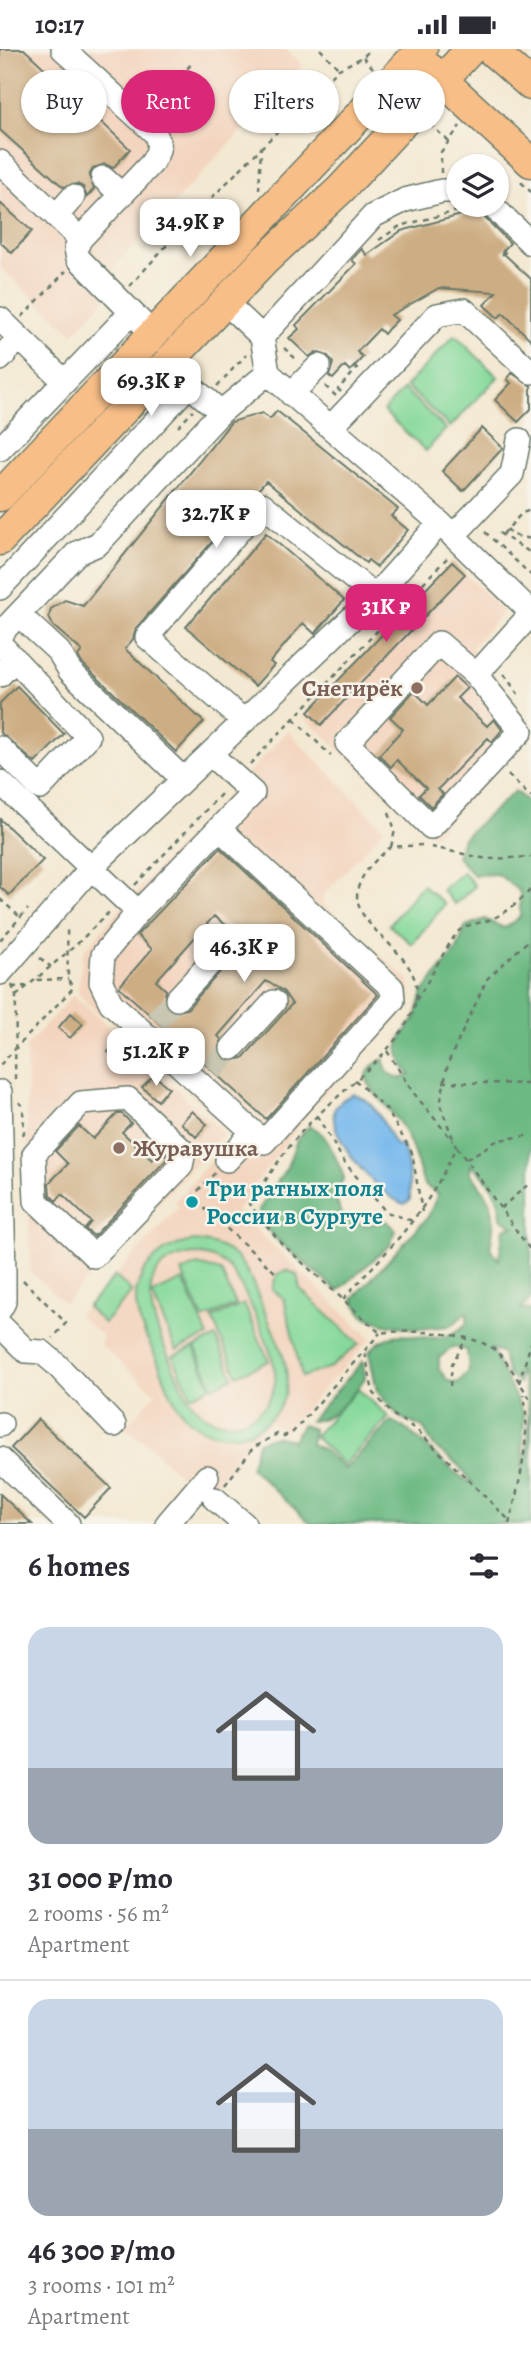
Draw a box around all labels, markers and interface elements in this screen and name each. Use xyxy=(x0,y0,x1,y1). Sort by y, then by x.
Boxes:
text: 10:17 xyxy=(35,7,84,42)
chip: Buy xyxy=(21,70,107,133)
chip: Rent xyxy=(121,70,215,133)
chip: Filters xyxy=(229,70,339,133)
chip: New xyxy=(353,70,445,133)
map controls xyxy=(446,154,509,217)
button: layers xyxy=(446,154,509,217)
pin: 34.9K ₽ xyxy=(125,199,255,259)
text: 34.9K ₽ xyxy=(156,206,224,237)
pin: 69.3K ₽ xyxy=(86,359,216,418)
text: 69.3K ₽ xyxy=(117,365,185,396)
pin: 32.7K ₽ xyxy=(151,491,281,550)
text: 32.7K ₽ xyxy=(182,497,250,528)
pin: 31K ₽ xyxy=(337,585,435,644)
text: 31K ₽ xyxy=(362,591,410,622)
place label: Снегирёк xyxy=(302,672,403,704)
marker: Снегирёк xyxy=(409,680,425,696)
pin: 46.3K ₽ xyxy=(179,925,309,984)
text: 46.3K ₽ xyxy=(210,931,278,962)
pin: 51.2K ₽ xyxy=(91,1028,221,1088)
text: 51.2K ₽ xyxy=(123,1035,189,1066)
place label: Журавушка xyxy=(133,1132,259,1164)
marker: Журавушка xyxy=(111,1140,127,1156)
place label: Три ратных поля России в Сургуте xyxy=(206,1172,384,1232)
marker: Три ратных поля России в Сургуте xyxy=(184,1194,200,1210)
text: 6 homes xyxy=(28,1546,130,1586)
icon: filters xyxy=(465,1547,503,1585)
icon: home xyxy=(203,1673,329,1799)
text: 31 000 ₽/mo xyxy=(28,1858,173,1898)
text: 2 rooms · 56 m² xyxy=(28,1898,169,1929)
text: Apartment xyxy=(28,1929,130,1960)
icon: home xyxy=(203,2045,329,2171)
text: 46 300 ₽/mo xyxy=(28,2230,175,2270)
text: 3 rooms · 101 m² xyxy=(28,2270,175,2301)
text: Apartment xyxy=(28,2301,130,2332)

